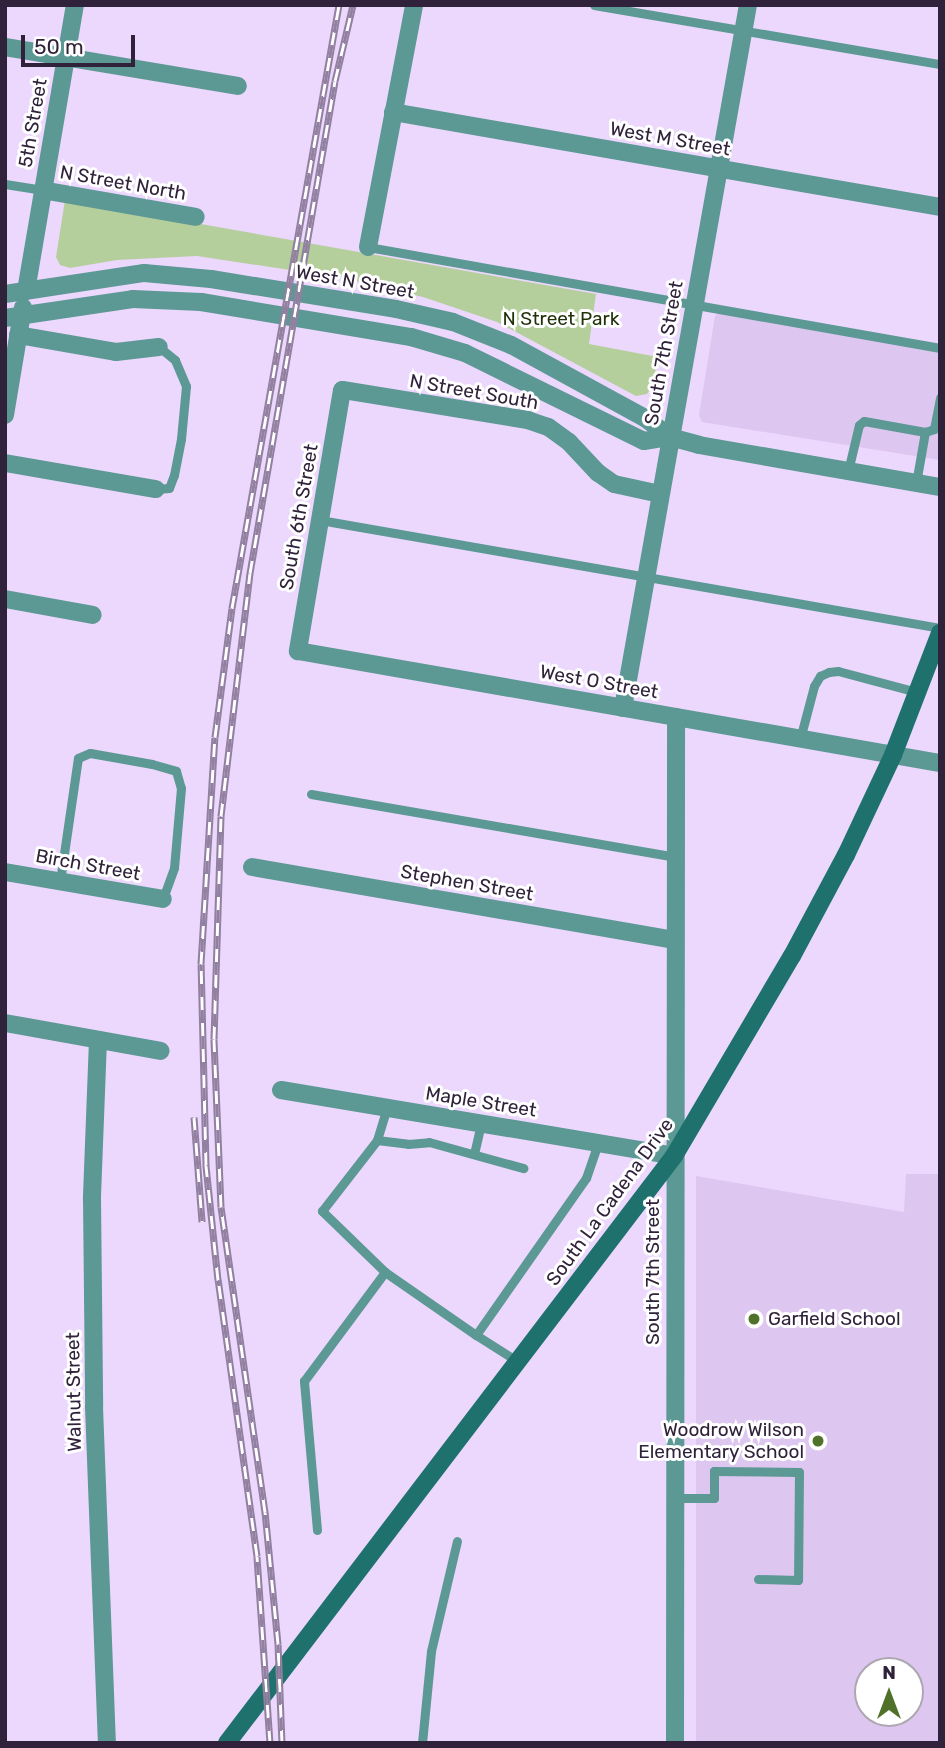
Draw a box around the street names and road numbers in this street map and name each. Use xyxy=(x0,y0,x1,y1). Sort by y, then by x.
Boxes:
street label: 5th Street xyxy=(14,77,52,169)
street label: West M Street xyxy=(608,117,732,161)
street label: N Street North xyxy=(58,161,188,205)
street label: West N Street xyxy=(294,260,416,304)
street label: South 7th Street xyxy=(640,279,688,427)
street label: N Street South xyxy=(408,369,540,415)
street label: South 6th Street xyxy=(275,442,323,592)
street label: West O Street xyxy=(538,660,660,704)
street label: Birch Street xyxy=(34,845,142,885)
street label: Stephen Street xyxy=(399,860,535,906)
street label: Maple Street xyxy=(424,1082,538,1122)
street label: South La Cadena Drive xyxy=(542,1114,678,1290)
street label: South 7th Street xyxy=(642,1199,664,1345)
street label: Walnut Street xyxy=(62,1332,86,1452)

